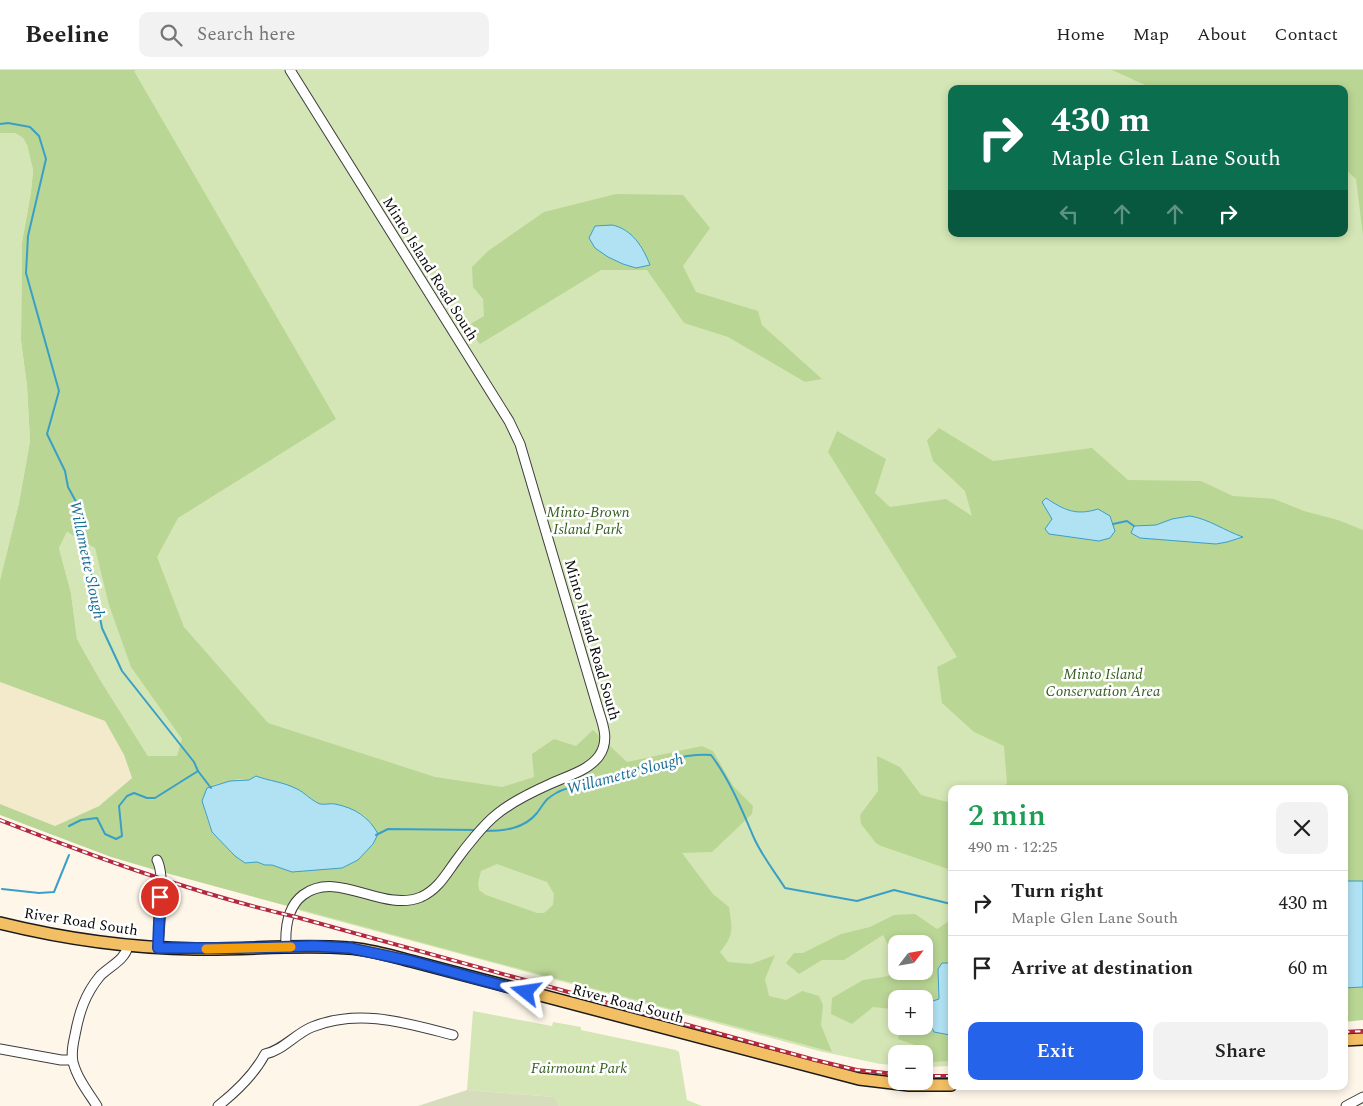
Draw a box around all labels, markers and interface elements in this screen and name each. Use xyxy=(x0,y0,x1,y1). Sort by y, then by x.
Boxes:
search box xyxy=(139,12,489,57)
text: Beeline xyxy=(25,17,109,53)
text: Search here xyxy=(197,20,295,49)
icon: search xyxy=(157,21,185,49)
text: Home xyxy=(1056,21,1105,48)
text: Map xyxy=(1133,21,1169,48)
text: About xyxy=(1197,21,1247,48)
text: Contact xyxy=(1275,21,1338,48)
text: 430 m xyxy=(1051,94,1150,147)
icon: right xyxy=(968,105,1033,170)
text: Maple Glen Lane South xyxy=(1051,142,1281,175)
street label: Minto Island Road South xyxy=(376,192,484,346)
icon: left xyxy=(1055,200,1083,228)
icon: ahead xyxy=(1108,200,1136,228)
icon: ahead xyxy=(1161,200,1189,228)
icon: right xyxy=(1214,200,1242,228)
water label: Willamette Slough xyxy=(63,499,111,621)
park label: Minto-Brown Island Park xyxy=(546,501,630,541)
street label: Minto Island Road South xyxy=(558,557,626,723)
park label: Minto Island Conservation Area xyxy=(1046,663,1161,703)
water label: Willamette Slough xyxy=(564,747,686,801)
text: 2 min xyxy=(968,793,1046,839)
button: close xyxy=(1276,802,1328,854)
text: 490 m · 12:25 xyxy=(968,835,1058,859)
pin xyxy=(139,876,181,918)
text: Turn right xyxy=(1011,877,1104,906)
icon: arrive xyxy=(146,883,174,911)
icon: right xyxy=(968,889,996,917)
text: 430 m xyxy=(1278,889,1328,918)
street label: River Road South xyxy=(22,902,140,942)
text: Maple Glen Lane South xyxy=(1011,906,1178,930)
north arrow xyxy=(888,935,932,980)
map controls xyxy=(888,935,933,1090)
icon: arrive xyxy=(968,954,996,982)
text: Arrive at destination xyxy=(1011,954,1193,983)
text: 60 m xyxy=(1288,954,1328,983)
position arrow xyxy=(499,965,551,1017)
street label: River Road South xyxy=(569,978,687,1030)
button: + xyxy=(888,990,933,1035)
button: Exit xyxy=(968,1022,1143,1080)
button: Share xyxy=(1153,1022,1328,1080)
button: − xyxy=(888,1045,933,1090)
park label: Fairmount Park xyxy=(531,1057,627,1080)

